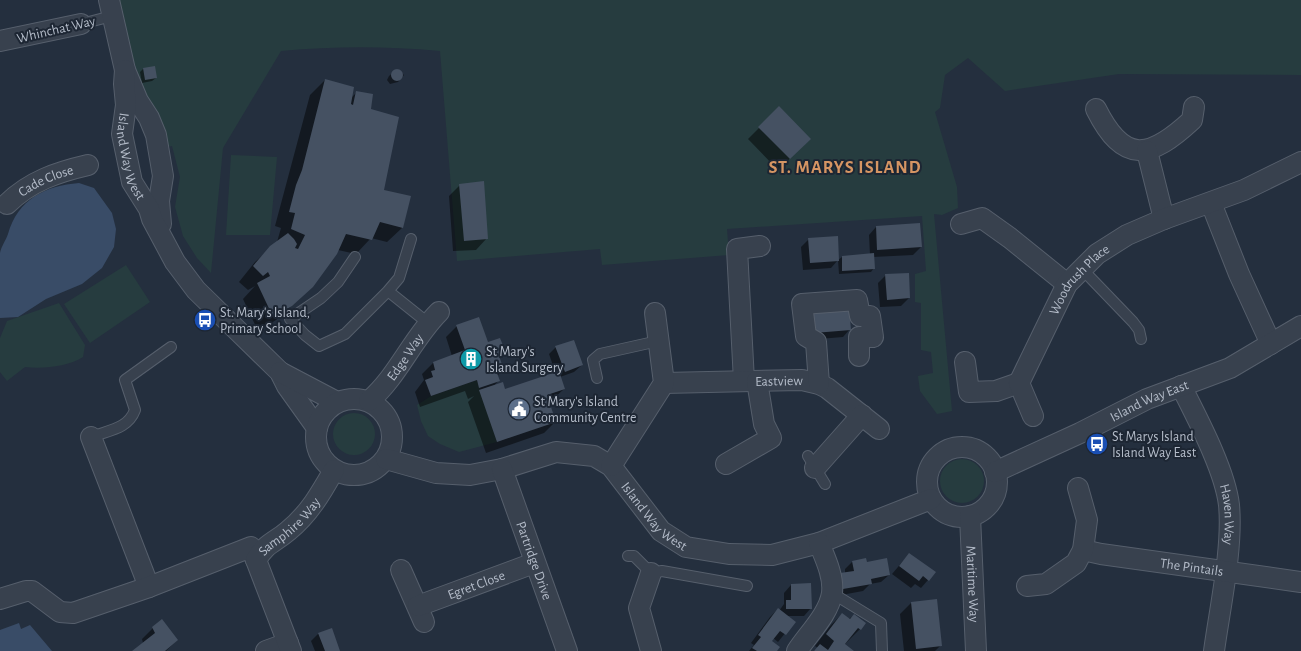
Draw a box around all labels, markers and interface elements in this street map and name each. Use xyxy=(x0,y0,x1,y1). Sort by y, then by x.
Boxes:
street label: Whinchat Way xyxy=(16,14,97,46)
street label: Island Way West xyxy=(114,112,148,203)
district label: ST. MARYS ISLAND xyxy=(768,159,922,177)
street label: Cade Close xyxy=(16,163,75,200)
street label: Woodrush Place xyxy=(1047,242,1112,317)
place label: St. Mary's Island, Primary School xyxy=(220,306,310,336)
bus stop icon: St. Mary's Island, Primary School xyxy=(192,307,218,333)
street label: Edge Way xyxy=(385,331,426,384)
place label: St Mary's Island Surgery xyxy=(486,345,563,375)
building icon: St Mary's Island Surgery xyxy=(458,346,484,372)
street label: Eastview xyxy=(755,374,804,389)
street label: Island Way East xyxy=(1108,378,1191,425)
place label: St Mary's Island Community Centre xyxy=(534,395,636,425)
public building icon: St Mary's Island Community Centre xyxy=(506,396,532,422)
place label: St Marys Island Island Way East xyxy=(1112,430,1197,460)
bus stop icon: St Marys Island Island Way East xyxy=(1084,431,1110,457)
street label: Island Way West xyxy=(618,480,690,554)
street label: Haven Way xyxy=(1217,483,1236,545)
street label: Samphire Way xyxy=(256,495,323,558)
street label: Partridge Drive xyxy=(513,520,554,602)
street label: Maritime Way xyxy=(963,545,981,623)
street label: The Pintails xyxy=(1159,556,1224,579)
street label: Egret Close xyxy=(446,568,507,602)

